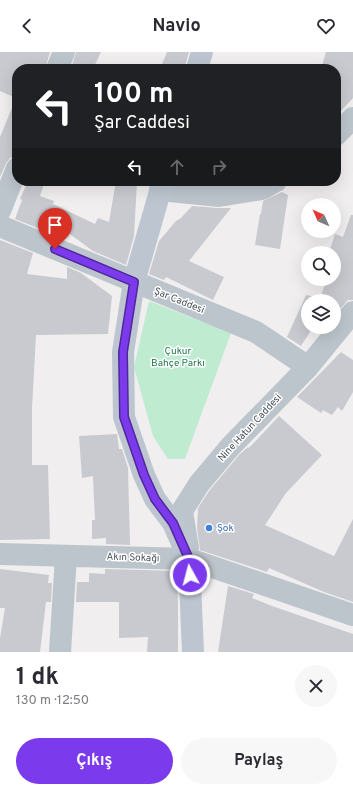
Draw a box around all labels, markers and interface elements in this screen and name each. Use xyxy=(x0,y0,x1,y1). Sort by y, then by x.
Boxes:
icon: back xyxy=(16,15,38,37)
text: Navio xyxy=(152,15,201,38)
icon: heart xyxy=(315,15,337,37)
text: 100 m xyxy=(94,77,174,113)
icon: left xyxy=(28,80,80,132)
text: Şar Caddesi xyxy=(94,112,190,135)
icon: left xyxy=(124,156,146,178)
icon: ahead xyxy=(166,156,188,178)
icon: right xyxy=(208,156,230,178)
north arrow xyxy=(301,198,341,238)
map controls xyxy=(301,198,341,334)
pin xyxy=(38,208,72,249)
icon: arrive xyxy=(44,214,66,236)
button: search xyxy=(301,246,341,286)
street label: Şar Caddesi xyxy=(152,285,206,317)
button: layers xyxy=(301,294,341,334)
park label: Çukur Bahçe Parkı xyxy=(151,345,205,370)
street label: Nine Hatun Caddesi xyxy=(215,391,285,465)
place label: Şok xyxy=(217,522,234,535)
marker: Şok xyxy=(204,523,214,533)
street label: Akın Sokağı xyxy=(106,551,160,565)
position arrow xyxy=(169,554,211,596)
text: 1 dk xyxy=(16,663,59,693)
button: close xyxy=(295,665,337,707)
text: 130 m · 12:50 xyxy=(16,693,89,709)
button: Çıkış xyxy=(16,738,173,784)
button: Paylaş xyxy=(181,738,337,784)

